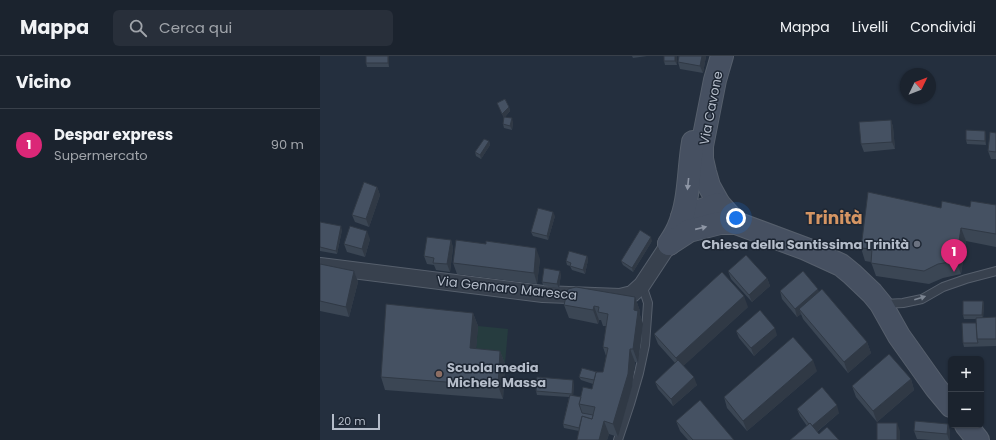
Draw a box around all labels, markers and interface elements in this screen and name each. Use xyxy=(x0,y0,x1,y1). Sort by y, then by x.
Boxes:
search box xyxy=(113,10,393,46)
text: Mappa xyxy=(20,14,89,41)
icon: search xyxy=(127,17,149,39)
text: Cerca qui xyxy=(159,17,232,38)
text: Mappa xyxy=(780,17,830,37)
text: Livelli xyxy=(852,17,888,37)
text: Condividi xyxy=(910,17,976,37)
north arrow xyxy=(900,68,936,104)
street label: Via Cavone xyxy=(695,69,727,147)
text: Vicino xyxy=(16,70,71,94)
text: Despar express xyxy=(54,124,173,145)
text: 1 xyxy=(27,135,31,154)
text: 90 m xyxy=(271,135,304,154)
text: Supermercato xyxy=(54,146,148,165)
one-way arrow xyxy=(685,178,691,190)
district label: Trinità xyxy=(805,206,863,230)
your location xyxy=(726,208,746,228)
one-way arrow xyxy=(695,224,707,230)
place label: Chiesa della Santissima Trinità xyxy=(701,235,909,254)
marker: Chiesa della Santissima Trinità xyxy=(912,239,922,249)
pin: 1 xyxy=(941,239,967,272)
street label: Via Gennaro Maresca xyxy=(436,271,578,305)
one-way arrow xyxy=(914,295,926,301)
map controls xyxy=(948,356,984,428)
button: + xyxy=(948,356,984,392)
place label: Scuola media Michele Massa xyxy=(447,358,546,392)
marker: Scuola media Michele Massa xyxy=(434,369,444,379)
button: − xyxy=(948,392,984,428)
scale bar xyxy=(332,412,380,431)
text: 20 m xyxy=(338,413,366,429)

